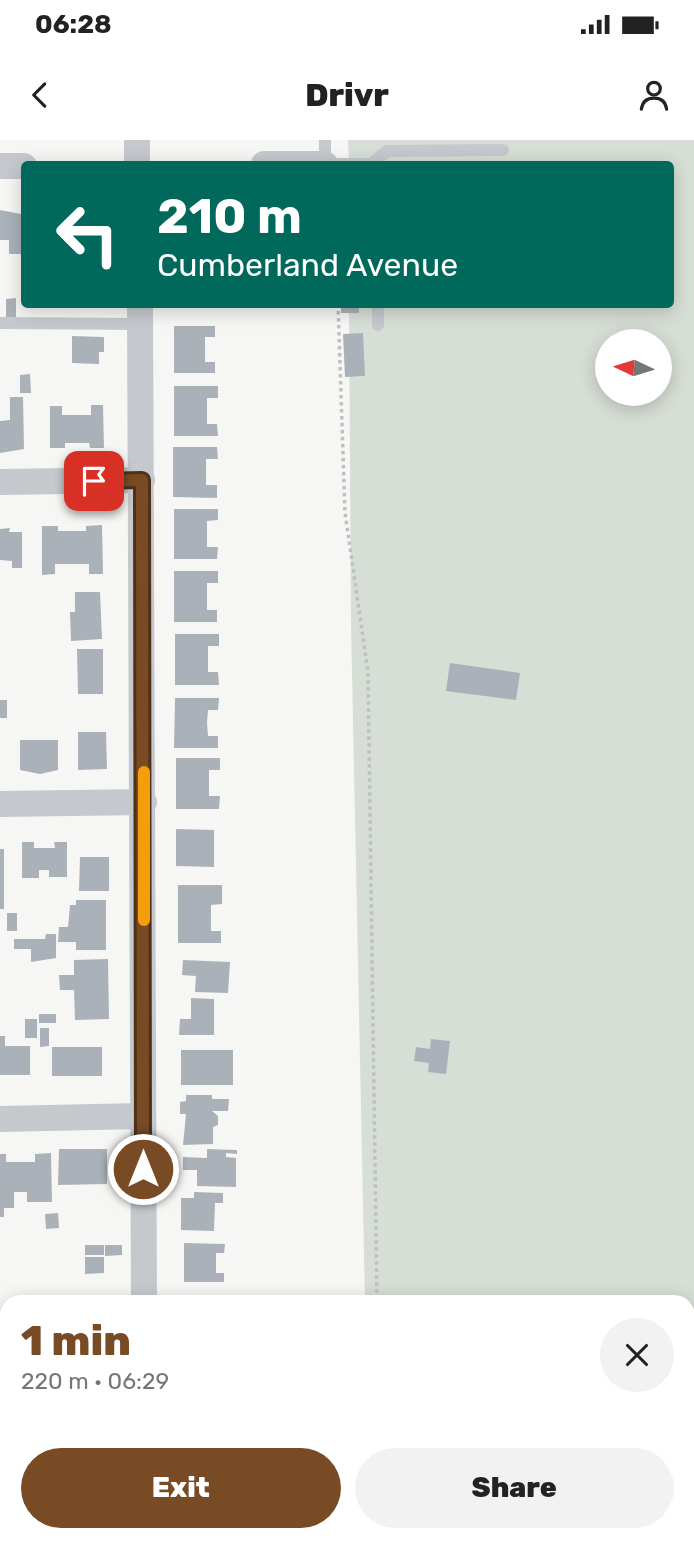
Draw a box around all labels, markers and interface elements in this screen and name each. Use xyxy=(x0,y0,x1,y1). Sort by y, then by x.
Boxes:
text: 06:28 xyxy=(35,9,112,40)
icon: back xyxy=(21,76,59,114)
text: Drivr xyxy=(305,76,389,114)
icon: person xyxy=(635,76,673,114)
text: 210 m xyxy=(157,187,302,245)
icon: left xyxy=(42,189,133,280)
text: Cumberland Avenue xyxy=(157,246,458,284)
north arrow xyxy=(595,329,672,406)
map controls xyxy=(595,329,672,406)
pin xyxy=(64,451,124,511)
icon: arrive xyxy=(75,462,113,500)
position arrow xyxy=(106,1132,180,1206)
text: 1 min xyxy=(21,1316,131,1366)
button: close xyxy=(600,1318,674,1392)
text: 220 m · 06:29 xyxy=(21,1367,169,1395)
button: Exit xyxy=(21,1448,341,1528)
button: Share xyxy=(355,1448,674,1528)

